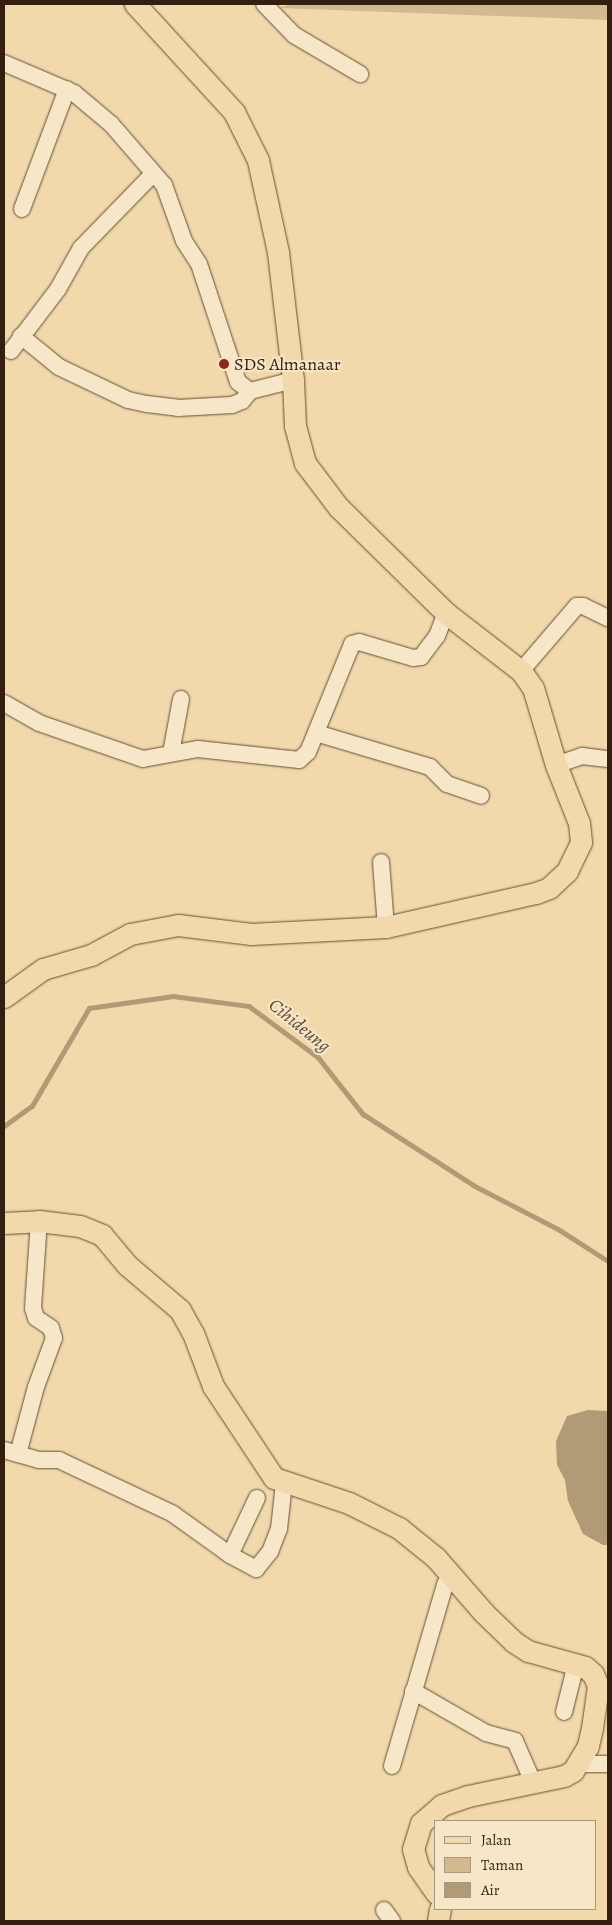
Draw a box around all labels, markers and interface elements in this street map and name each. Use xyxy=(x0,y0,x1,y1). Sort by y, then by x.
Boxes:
place label: SDS Almanaar xyxy=(234,353,341,375)
marker: SDS Almanaar xyxy=(218,358,230,370)
water label: Cihideung xyxy=(263,994,335,1058)
legend xyxy=(434,1820,597,1910)
text: Jalan xyxy=(481,1830,511,1850)
text: Taman xyxy=(481,1855,523,1875)
text: Air xyxy=(481,1880,499,1900)

